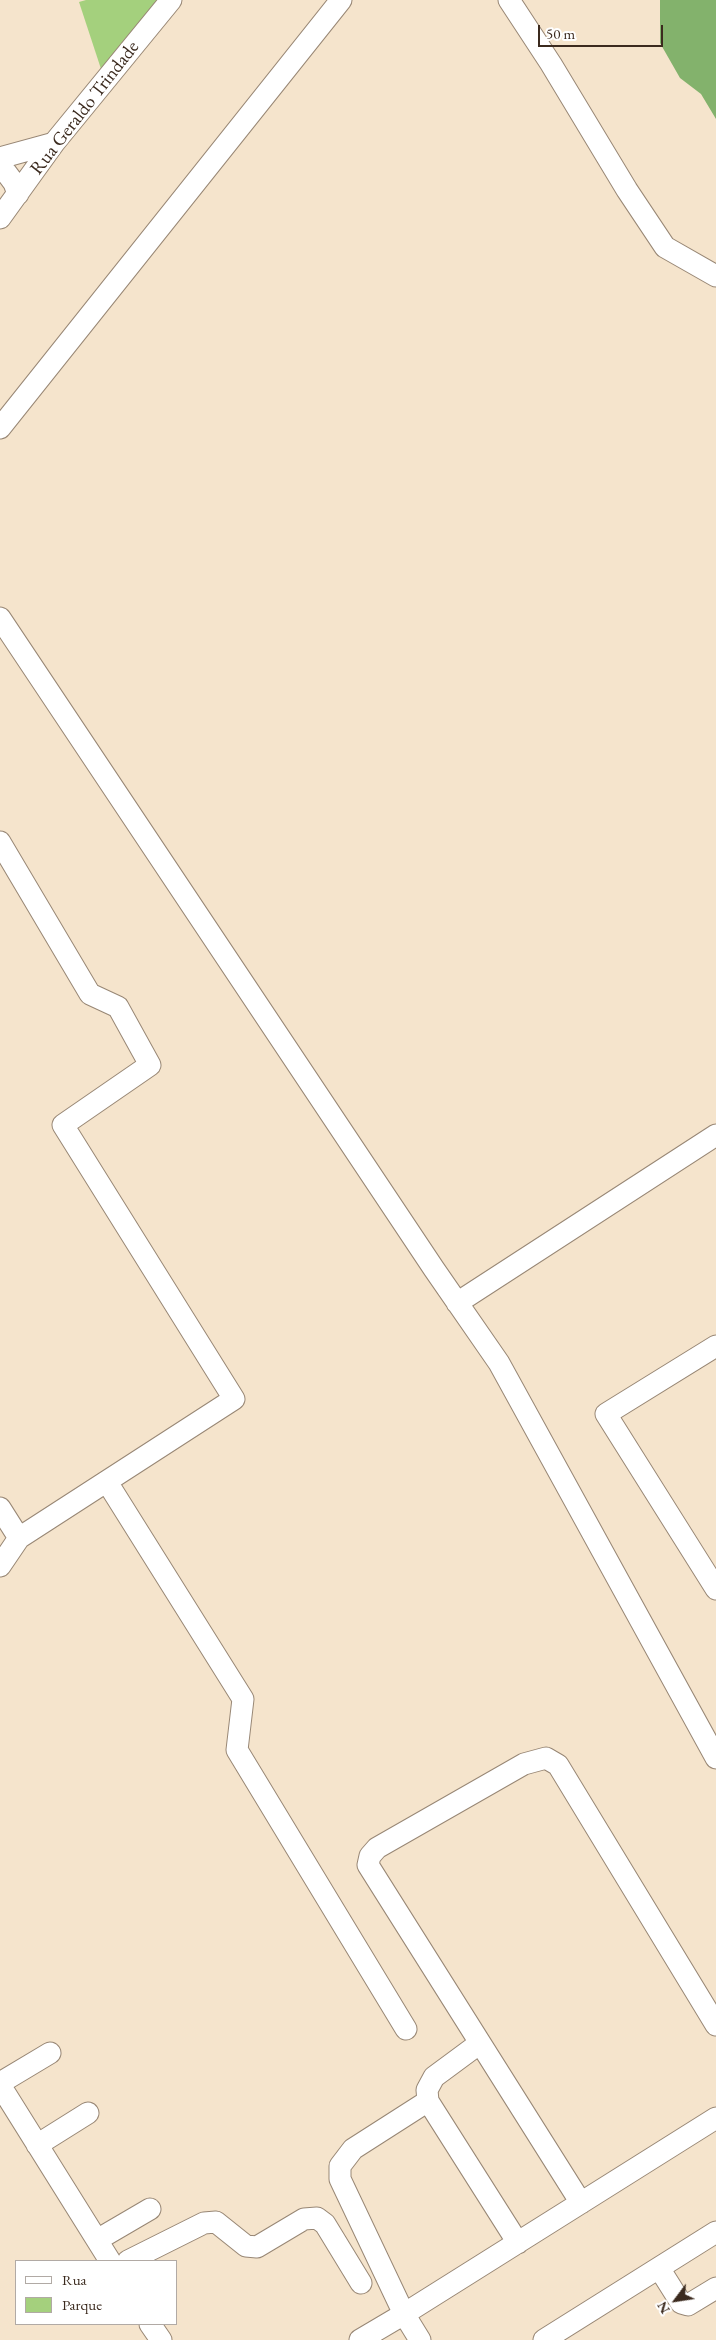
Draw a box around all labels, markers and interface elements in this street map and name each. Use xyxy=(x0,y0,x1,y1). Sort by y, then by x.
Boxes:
scale bar xyxy=(541,15,666,47)
text: 50 m xyxy=(546,24,575,43)
street label: Rua Geraldo Trindade xyxy=(26,37,144,179)
legend xyxy=(15,2260,178,2325)
text: Rua xyxy=(62,2270,87,2289)
north arrow xyxy=(651,2275,701,2325)
text: Parque xyxy=(62,2295,102,2314)
text: N xyxy=(653,2298,674,2317)

